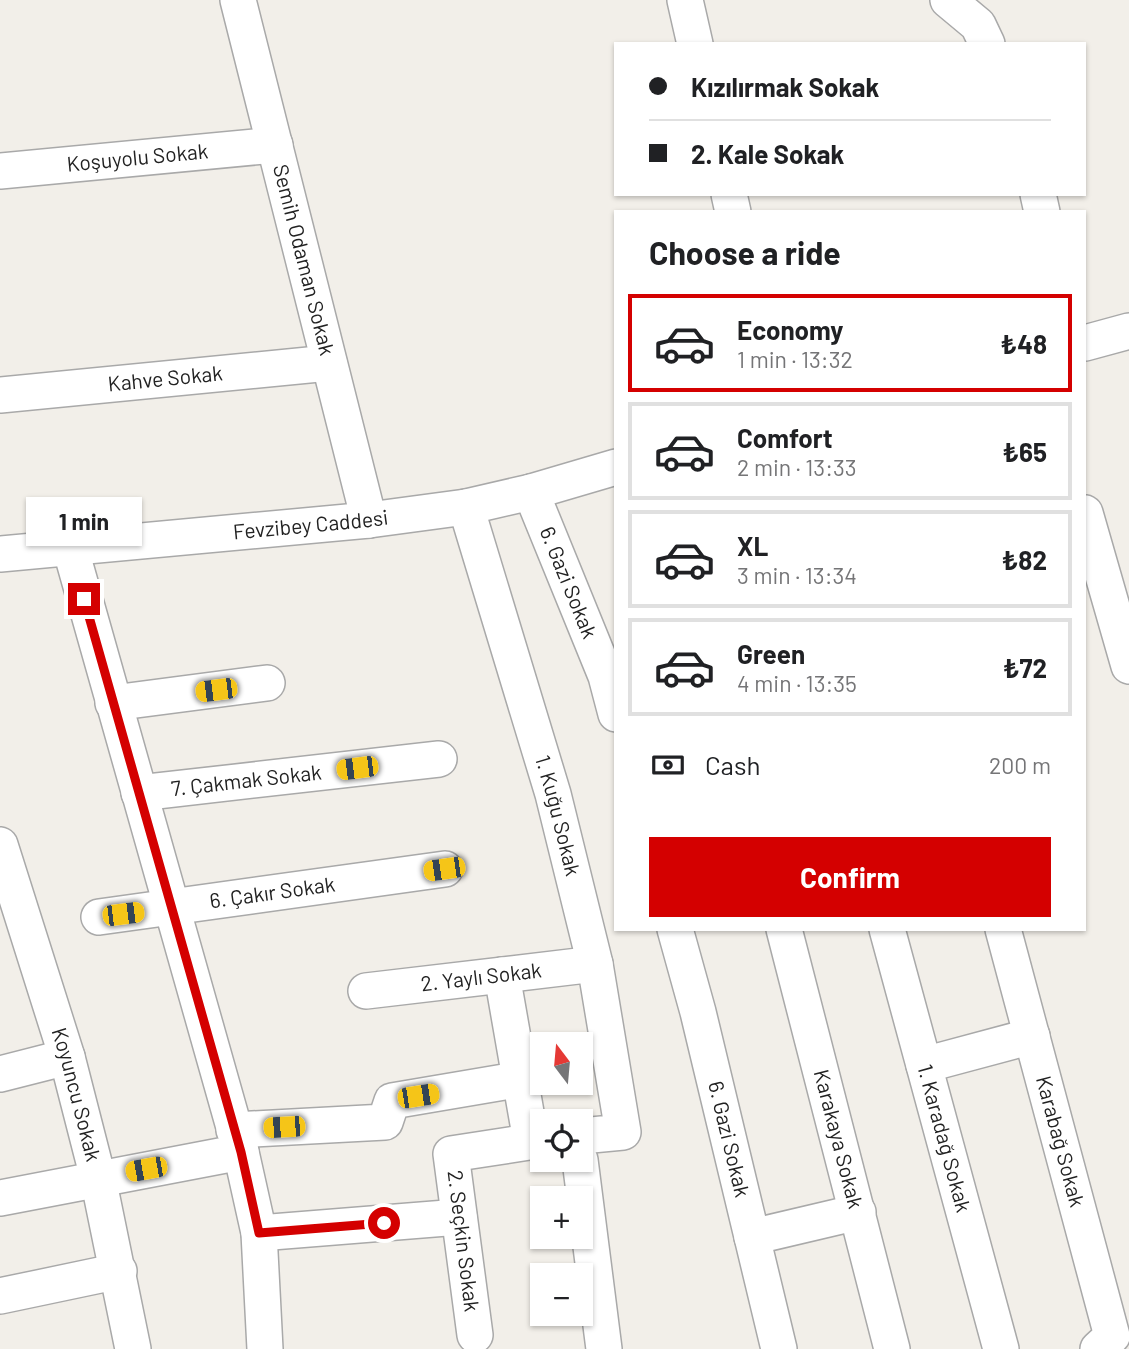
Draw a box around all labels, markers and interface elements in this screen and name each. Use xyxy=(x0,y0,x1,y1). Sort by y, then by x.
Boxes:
text: Kızılırmak Sokak xyxy=(691,71,879,102)
street label: Koşuyolu Sokak xyxy=(65,137,209,176)
text: 2. Kale Sokak xyxy=(691,138,844,169)
street label: Semih Odaman Sokak xyxy=(269,161,341,358)
text: Choose a ride xyxy=(649,233,841,271)
icon: car xyxy=(653,312,716,375)
text: Economy xyxy=(737,314,843,345)
text: ₺48 xyxy=(1000,328,1047,359)
text: 1 min · 13:32 xyxy=(737,345,853,373)
street label: Kahve Sokak xyxy=(107,359,224,395)
icon: car xyxy=(653,420,716,483)
text: Comfort xyxy=(737,422,833,453)
text: ₺65 xyxy=(1002,436,1047,467)
text: 2 min · 13:33 xyxy=(737,453,857,481)
callout: 1 min xyxy=(26,498,142,546)
street label: Fevzibey Caddesi xyxy=(232,504,390,543)
text: 1 min xyxy=(59,507,109,535)
street label: 6. Gazi Sokak xyxy=(535,523,603,642)
icon: car xyxy=(653,528,716,591)
text: XL xyxy=(737,530,768,561)
text: ₺82 xyxy=(1002,544,1047,575)
text: 3 min · 13:34 xyxy=(737,561,857,589)
route end xyxy=(68,583,100,615)
icon: car xyxy=(653,636,716,699)
text: Green xyxy=(737,638,805,669)
text: ₺72 xyxy=(1003,652,1047,683)
text: 4 min · 13:35 xyxy=(737,669,857,697)
car xyxy=(194,677,239,703)
icon: cash xyxy=(649,746,687,784)
text: Cash xyxy=(705,749,760,780)
text: 200 m xyxy=(989,751,1051,779)
street label: 1. Kuğu Sokak xyxy=(531,752,587,878)
car xyxy=(335,755,380,781)
street label: 7. Çakmak Sokak xyxy=(170,758,323,800)
button: Confirm xyxy=(649,837,1051,917)
car xyxy=(422,856,467,882)
street label: 6. Çakır Sokak xyxy=(208,870,336,913)
car xyxy=(101,901,146,927)
street label: 2. Yaylı Sokak xyxy=(419,956,543,995)
street label: Koyuncu Sokak xyxy=(47,1024,107,1164)
north arrow xyxy=(530,1032,593,1096)
map controls xyxy=(530,1032,593,1326)
street label: 1. Karadağ Sokak xyxy=(913,1061,977,1215)
street label: Karakaya Sokak xyxy=(810,1067,869,1211)
street label: Karabağ Sokak xyxy=(1032,1073,1091,1210)
street label: 6. Gazi Sokak xyxy=(704,1078,756,1199)
car xyxy=(396,1082,441,1110)
button: locate xyxy=(530,1109,593,1172)
car xyxy=(263,1115,306,1139)
car xyxy=(124,1155,169,1183)
street label: 2. Seçkin Sokak xyxy=(443,1169,486,1313)
button: + xyxy=(530,1186,593,1249)
route start xyxy=(368,1207,400,1239)
button: − xyxy=(530,1263,593,1326)

